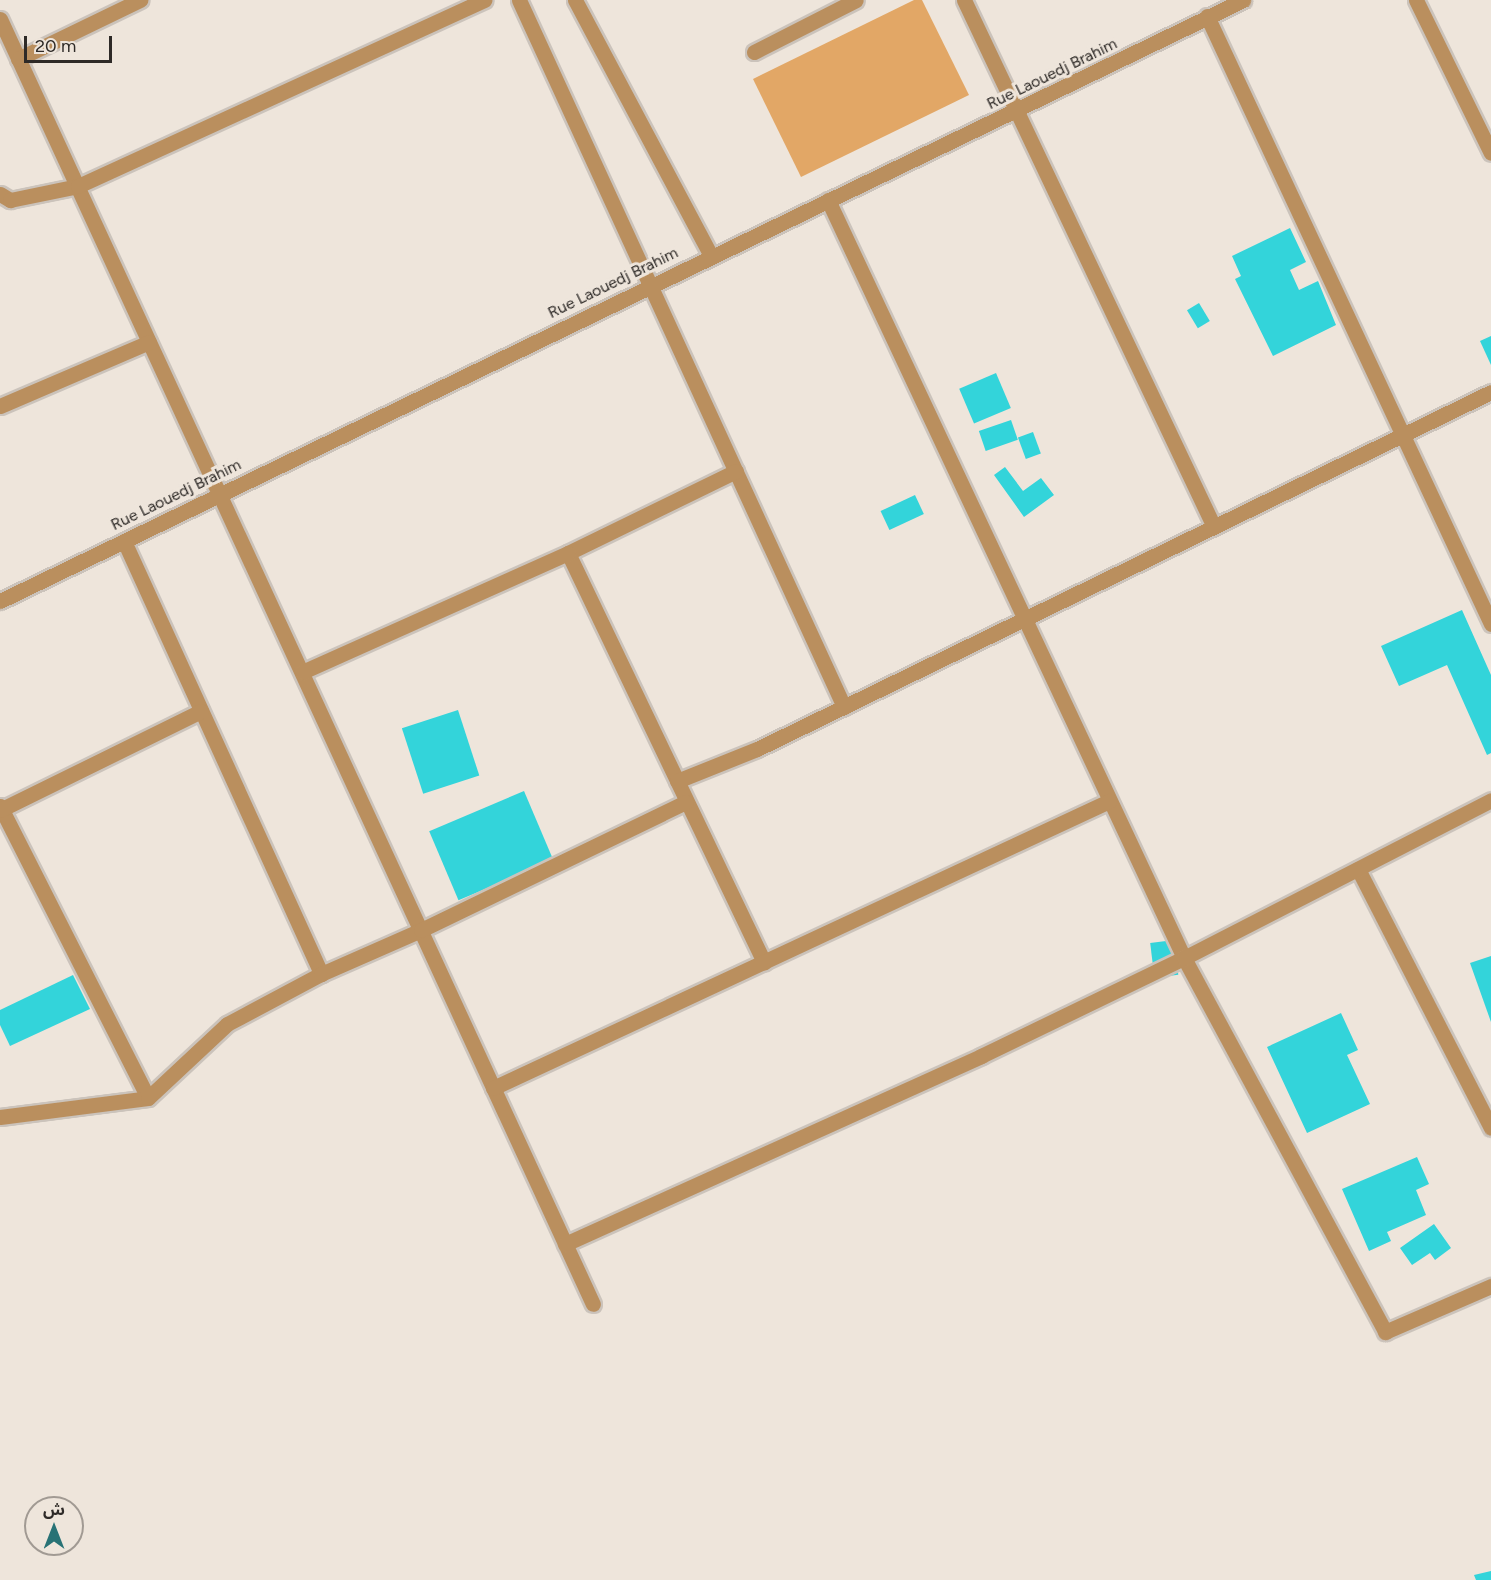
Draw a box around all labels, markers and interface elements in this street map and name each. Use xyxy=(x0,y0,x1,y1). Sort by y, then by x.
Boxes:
scale bar xyxy=(27,24,116,62)
street label: Rue Laouedj Brahim xyxy=(984,34,1120,114)
text: 20 m xyxy=(35,35,76,57)
street label: Rue Laouedj Brahim xyxy=(545,243,681,323)
street label: Rue Laouedj Brahim xyxy=(108,455,244,535)
north arrow xyxy=(24,1496,84,1556)
text: ش xyxy=(43,1500,65,1519)

